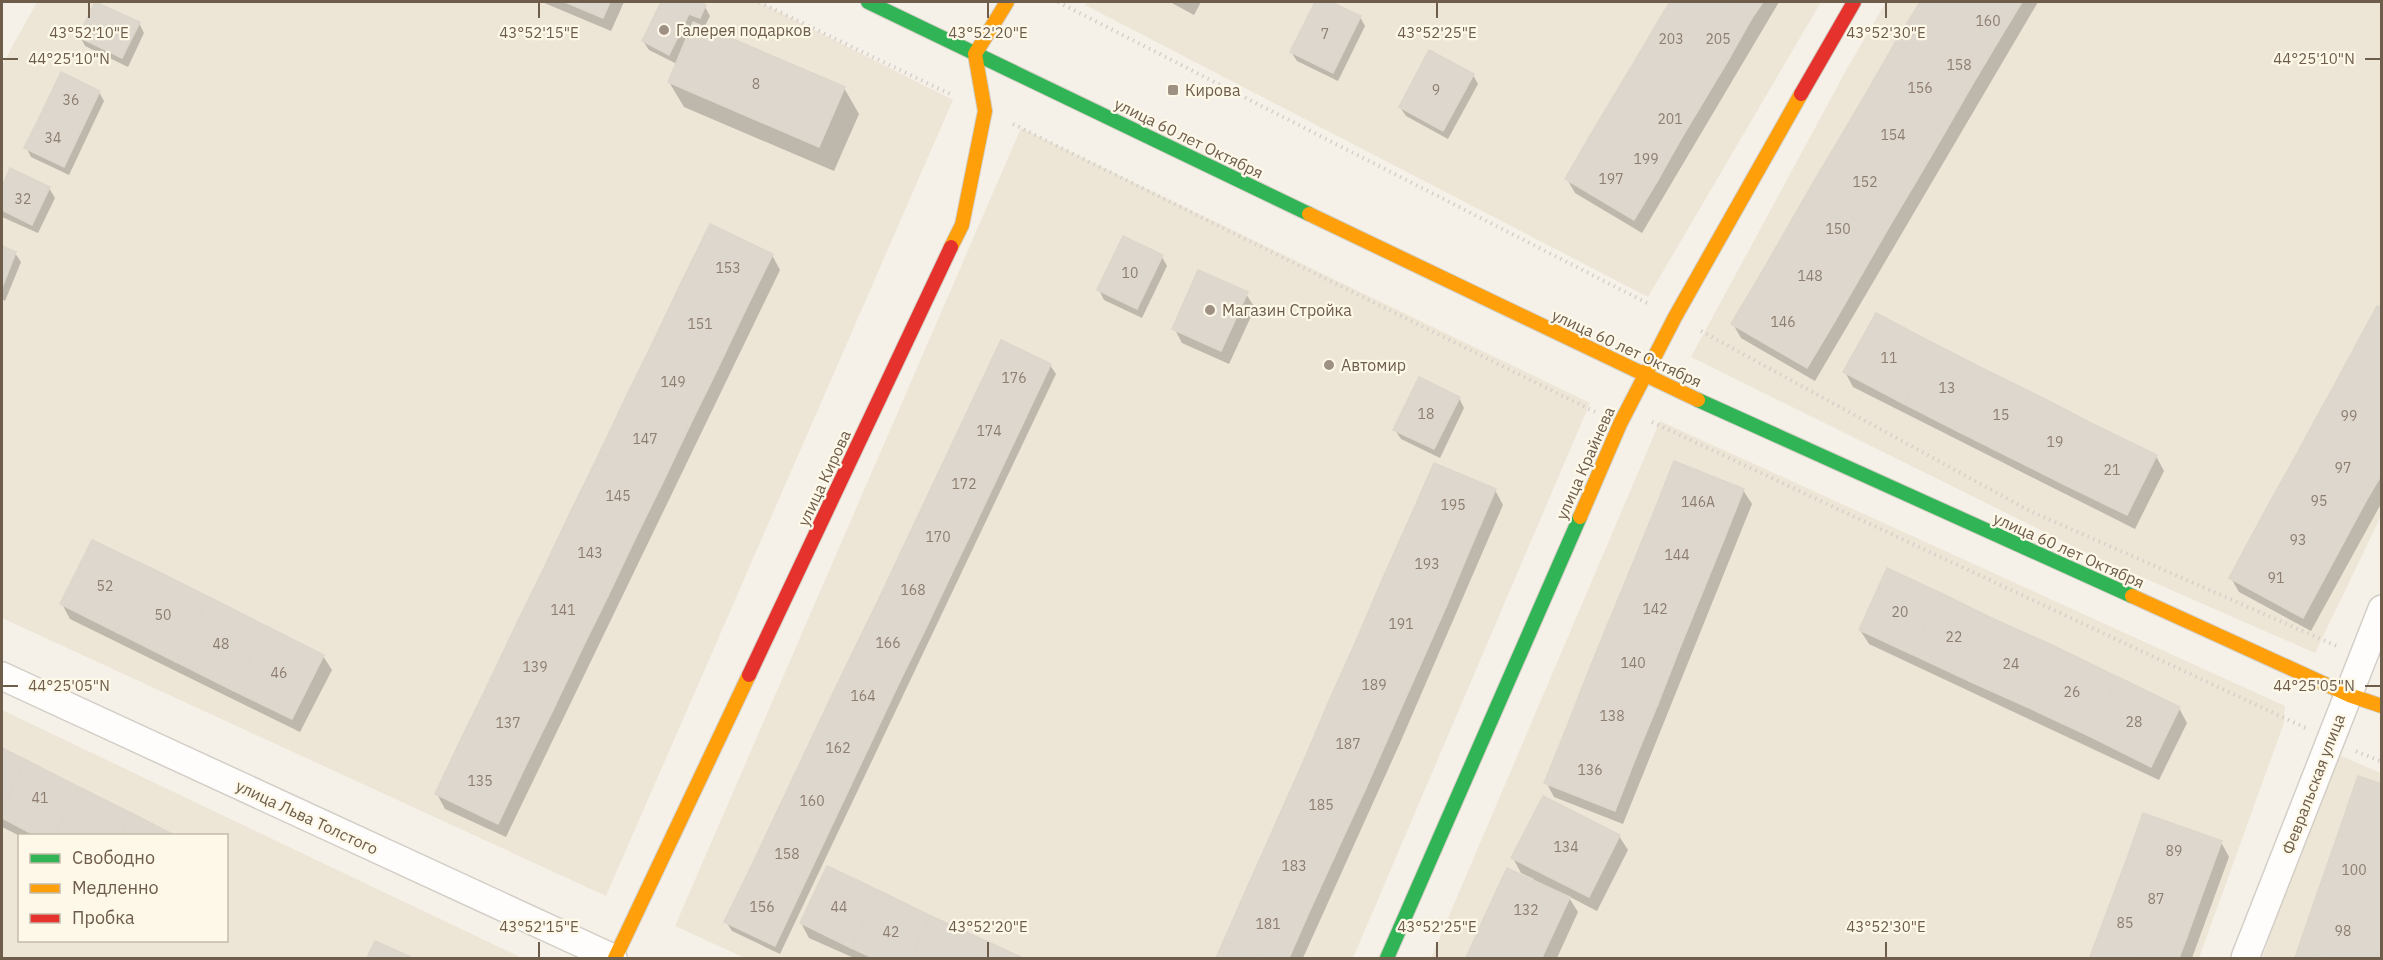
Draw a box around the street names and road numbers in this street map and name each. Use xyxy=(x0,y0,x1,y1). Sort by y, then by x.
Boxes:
street label: улица 60 лет Октября xyxy=(1111,93,1267,183)
street label: улица 60 лет Октября xyxy=(1549,304,1705,392)
street label: улица Крайнева xyxy=(1551,403,1619,523)
street label: улица Кирова xyxy=(793,426,855,529)
street label: улица 60 лет Октября xyxy=(1990,508,2148,592)
street label: Февральская улица xyxy=(2277,711,2349,857)
street label: улица Льва Толстого xyxy=(233,775,381,859)

